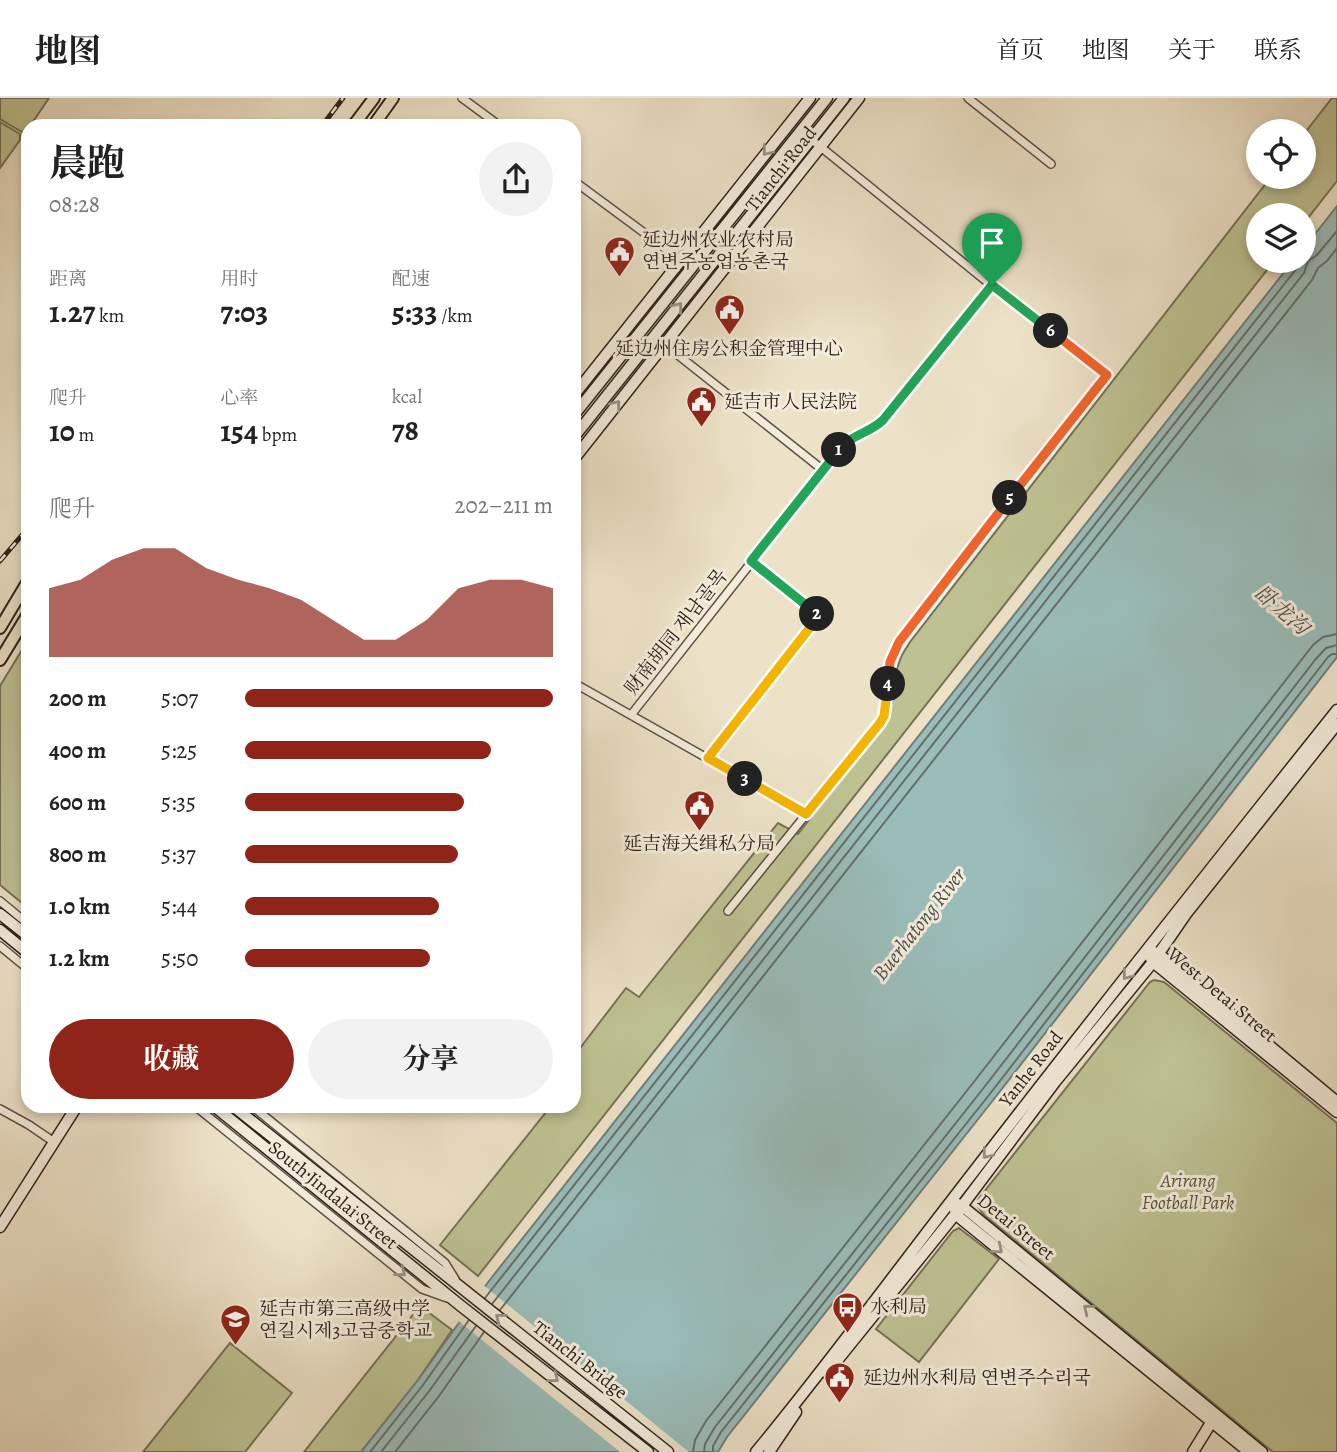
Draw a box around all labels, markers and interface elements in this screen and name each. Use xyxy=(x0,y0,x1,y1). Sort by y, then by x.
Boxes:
text: 地图 xyxy=(35,28,101,73)
text: 首页 xyxy=(996,34,1044,66)
text: 地图 xyxy=(1082,34,1130,66)
text: 关于 xyxy=(1168,34,1216,66)
text: 联系 xyxy=(1254,34,1302,66)
map controls xyxy=(1246,119,1316,273)
button: locate xyxy=(1246,119,1316,189)
street label: Tianchi Road xyxy=(740,120,823,217)
text: 晨跑 xyxy=(49,137,125,189)
button: share xyxy=(479,142,553,216)
one-way arrow xyxy=(763,144,776,156)
text: 08:28 xyxy=(49,189,100,220)
button: layers xyxy=(1246,203,1316,273)
pin xyxy=(962,213,1022,285)
icon: arrive xyxy=(973,224,1011,262)
place label: 延边州农业农村局 연변주농업농촌국 xyxy=(642,227,794,275)
public building icon: 延边州农业农村局 연변주농업농촌국 xyxy=(602,234,636,278)
text: 距离 xyxy=(49,266,87,292)
text: 用时 xyxy=(220,266,258,292)
text: 配速 xyxy=(392,266,430,292)
text: 1.27 xyxy=(49,292,95,332)
text: 7:03 xyxy=(220,292,268,332)
text: 5:33 xyxy=(392,292,437,332)
public building icon: 延边州住房公积金管理中心 xyxy=(712,293,746,337)
one-way arrow xyxy=(669,302,682,314)
text: km xyxy=(95,303,124,329)
text: /km xyxy=(437,303,473,329)
pin: 6 xyxy=(1034,314,1068,348)
text: 6 xyxy=(1046,317,1055,343)
place label: 延边州住房公积金管理中心 xyxy=(615,336,843,362)
text: kcal xyxy=(392,384,422,410)
text: 爬升 xyxy=(49,385,87,411)
text: 心率 xyxy=(220,385,258,411)
public building icon: 延吉市人民法院 xyxy=(684,385,718,429)
place label: 延吉市人民法院 xyxy=(724,389,857,415)
one-way arrow xyxy=(608,400,621,413)
text: 78 xyxy=(392,410,419,450)
text: 10 xyxy=(49,411,75,451)
text: 154 xyxy=(220,411,258,451)
text: m xyxy=(75,422,94,448)
text: bpm xyxy=(258,422,297,448)
pin: 1 xyxy=(822,432,856,468)
text: 1 xyxy=(835,436,842,462)
pin: 5 xyxy=(992,480,1028,516)
text: 5 xyxy=(1005,484,1014,510)
text: 202–211 m xyxy=(455,490,553,521)
text: 爬升 xyxy=(49,493,95,524)
street label: 财南胡同 재남골목 xyxy=(619,564,733,700)
water label: 卧龙沟 xyxy=(1249,579,1317,643)
pin: 2 xyxy=(800,596,834,632)
text: 2 xyxy=(812,600,821,626)
pin: 4 xyxy=(870,666,906,702)
text: 4 xyxy=(883,670,892,696)
text: 200 m xyxy=(49,683,107,714)
text: 5:07 xyxy=(161,683,198,714)
text: 400 m xyxy=(49,735,106,766)
text: 5:25 xyxy=(161,735,197,766)
pin: 3 xyxy=(728,762,762,796)
text: 3 xyxy=(740,765,749,791)
text: 600 m xyxy=(49,787,106,818)
text: 5:35 xyxy=(161,787,196,818)
public building icon: 延吉海关缉私分局 xyxy=(682,788,716,832)
place label: 延吉海关缉私分局 xyxy=(623,831,775,857)
text: 800 m xyxy=(49,839,106,870)
text: 5:37 xyxy=(161,839,196,870)
water label: Buerhatong River xyxy=(866,861,972,986)
text: 1.0 km xyxy=(49,891,110,922)
text: 5:44 xyxy=(161,891,197,922)
street label: West Detai Street xyxy=(1161,941,1282,1048)
text: 1.2 km xyxy=(49,943,110,974)
text: 5:50 xyxy=(161,943,199,974)
one-way arrow xyxy=(1123,967,1136,979)
button: 收藏 xyxy=(49,1019,294,1099)
button: 分享 xyxy=(308,1019,553,1099)
street label: Yanhe Road xyxy=(992,1025,1070,1113)
street label: South Jindalai Street xyxy=(263,1135,403,1255)
one-way arrow xyxy=(983,1146,996,1159)
park label: Arirang Football Park xyxy=(1142,1168,1234,1216)
street label: Detai Street xyxy=(972,1188,1060,1266)
one-way arrow xyxy=(990,1241,1003,1253)
one-way arrow xyxy=(392,1264,405,1276)
bus stop icon: 水利局 xyxy=(830,1290,864,1334)
place label: 水利局 xyxy=(870,1294,927,1320)
place label: 延吉市第三高级中学 연길시제3고급중학교 xyxy=(259,1296,432,1344)
school or university icon: 延吉市第三高级中学 연길시제3고급중학교 xyxy=(219,1303,253,1347)
one-way arrow xyxy=(1083,1304,1095,1317)
one-way arrow xyxy=(495,1314,507,1327)
street label: Tianchi Bridge xyxy=(527,1315,633,1405)
public building icon: 延边州水利局 연변주수리국 xyxy=(823,1361,857,1405)
place label: 延边州水利局 연변주수리국 xyxy=(863,1365,1091,1391)
one-way arrow xyxy=(546,1370,558,1383)

